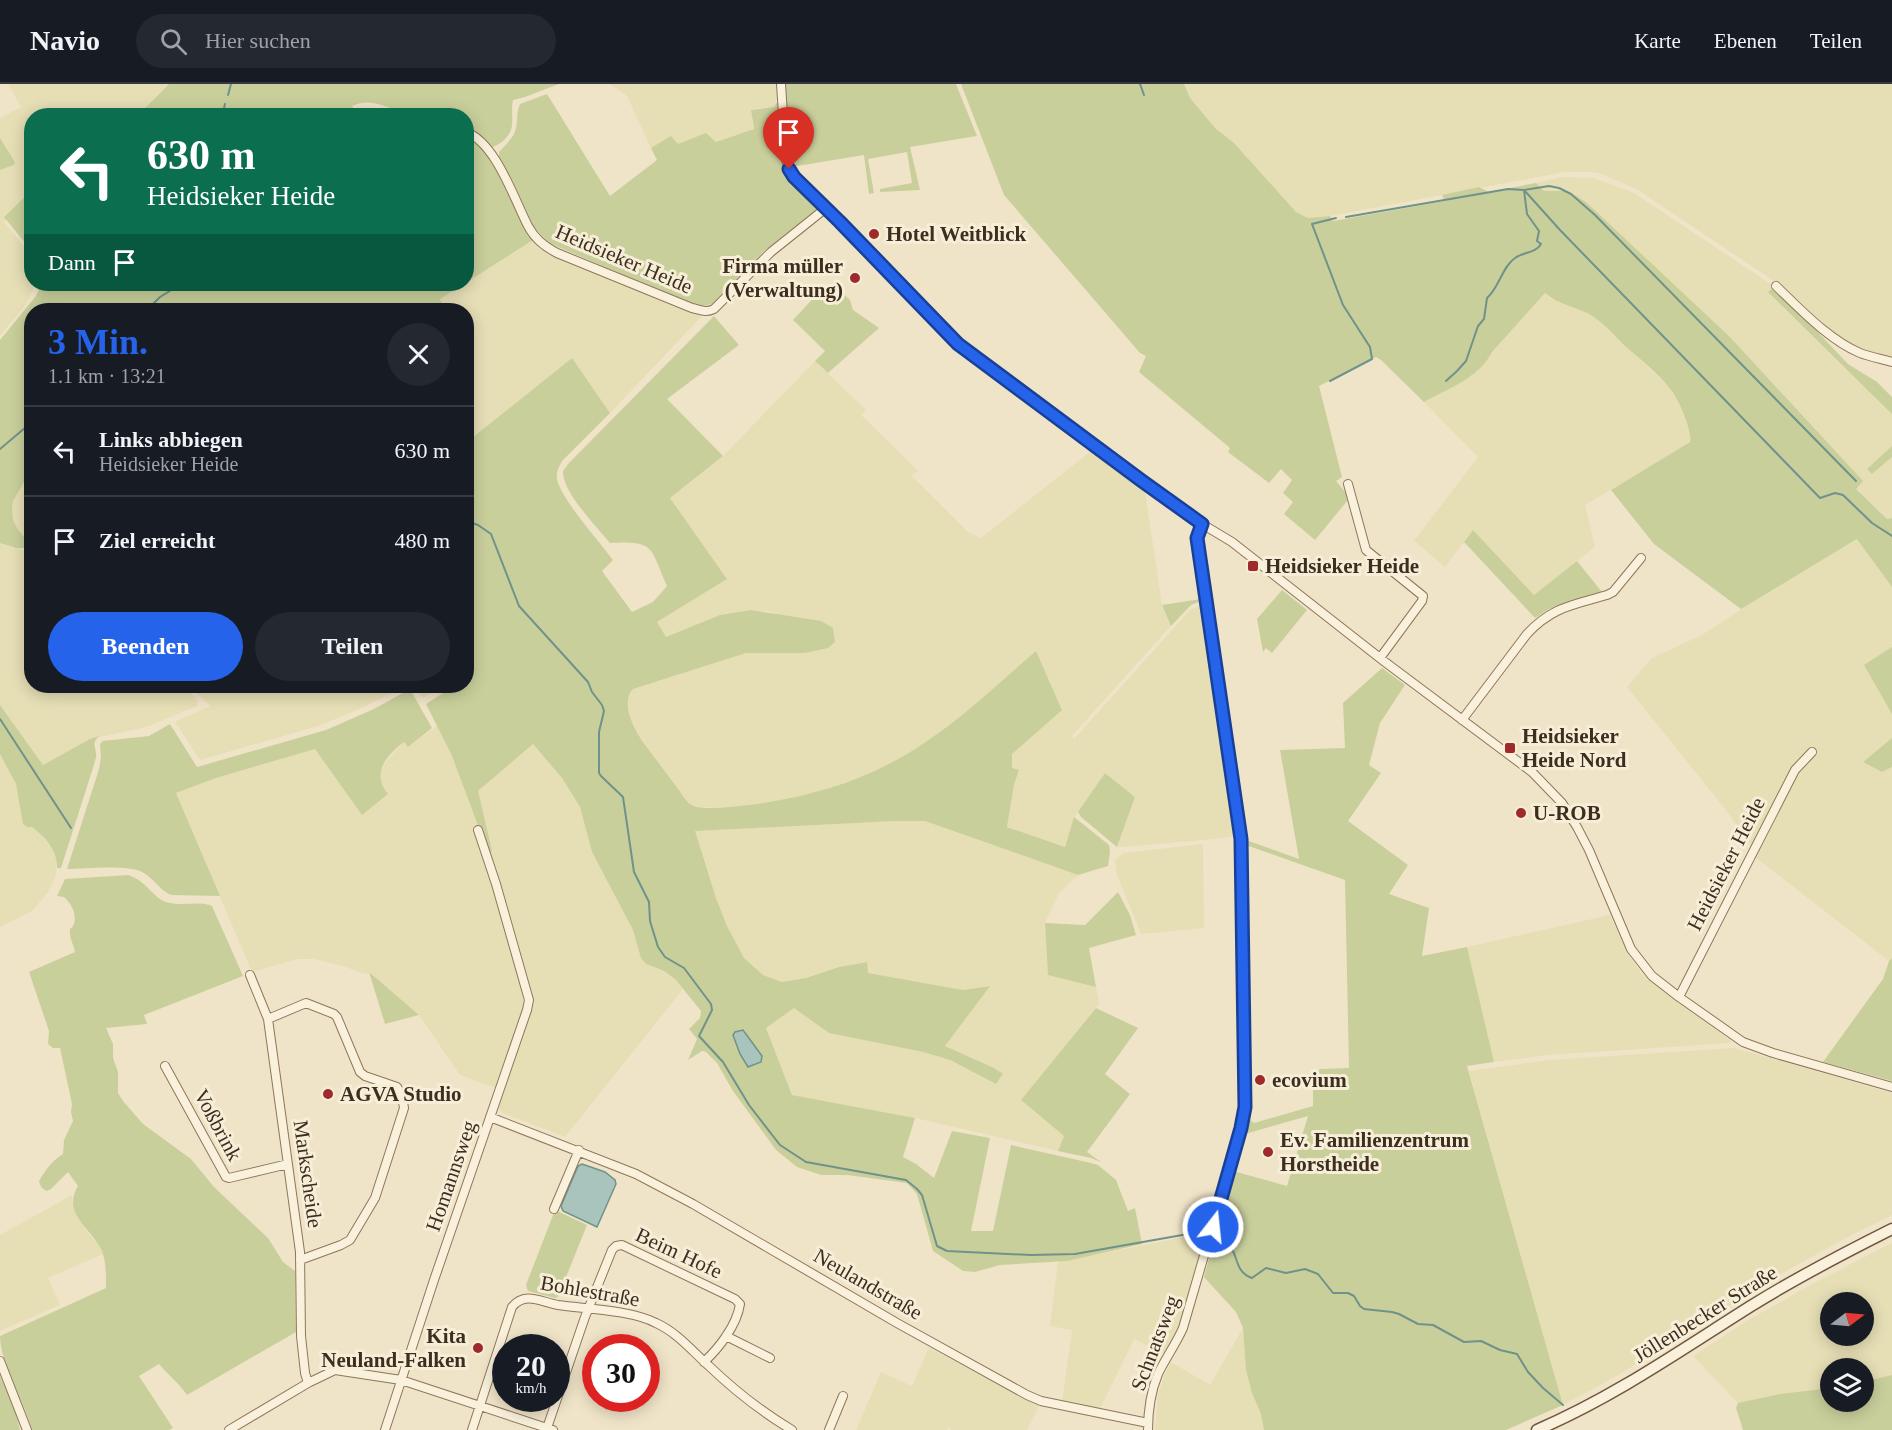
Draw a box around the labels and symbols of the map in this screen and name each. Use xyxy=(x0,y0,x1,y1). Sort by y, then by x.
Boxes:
pin xyxy=(763,107,814,169)
street label: Heidsieker Heide xyxy=(552,219,696,299)
place label: Hotel Weitblick xyxy=(886,222,1027,246)
marker: Hotel Weitblick xyxy=(867,227,881,241)
place label: Firma müller (Verwaltung) xyxy=(722,254,843,302)
marker: Firma müller (Verwaltung) xyxy=(848,271,862,285)
place label: Heidsieker Heide xyxy=(1265,554,1419,578)
marker: Heidsieker Heide xyxy=(1246,559,1260,573)
place label: Heidsieker Heide Nord xyxy=(1522,724,1627,772)
marker: Heidsieker Heide Nord xyxy=(1503,741,1517,755)
street label: Heidsieker Heide xyxy=(1682,793,1770,935)
place label: U-ROB xyxy=(1533,801,1601,825)
marker: U-ROB xyxy=(1514,806,1528,820)
place label: ecovium xyxy=(1272,1068,1347,1092)
marker: ecovium xyxy=(1253,1073,1267,1087)
place label: AGVA Studio xyxy=(340,1082,462,1106)
street label: Voßbrink xyxy=(189,1085,247,1165)
marker: AGVA Studio xyxy=(321,1087,335,1101)
street label: Homannsweg xyxy=(421,1117,481,1235)
street label: Markscheide xyxy=(289,1119,327,1229)
place label: Ev. Familienzentrum Horstheide xyxy=(1280,1128,1469,1176)
marker: Ev. Familienzentrum Horstheide xyxy=(1261,1145,1275,1159)
position arrow xyxy=(1181,1195,1245,1259)
street label: Beim Hofe xyxy=(632,1223,726,1283)
street label: Neulandstraße xyxy=(809,1243,927,1325)
street label: Jöllenbecker Straße xyxy=(1629,1260,1781,1368)
street label: Bohlestraße xyxy=(539,1270,641,1312)
street label: Schnatsweg xyxy=(1126,1291,1184,1394)
north arrow xyxy=(1820,1292,1874,1346)
place label: Kita Neuland-Falken xyxy=(321,1324,466,1372)
speed limit sign: 30 xyxy=(582,1334,660,1412)
marker: Kita Neuland-Falken xyxy=(471,1341,485,1355)

